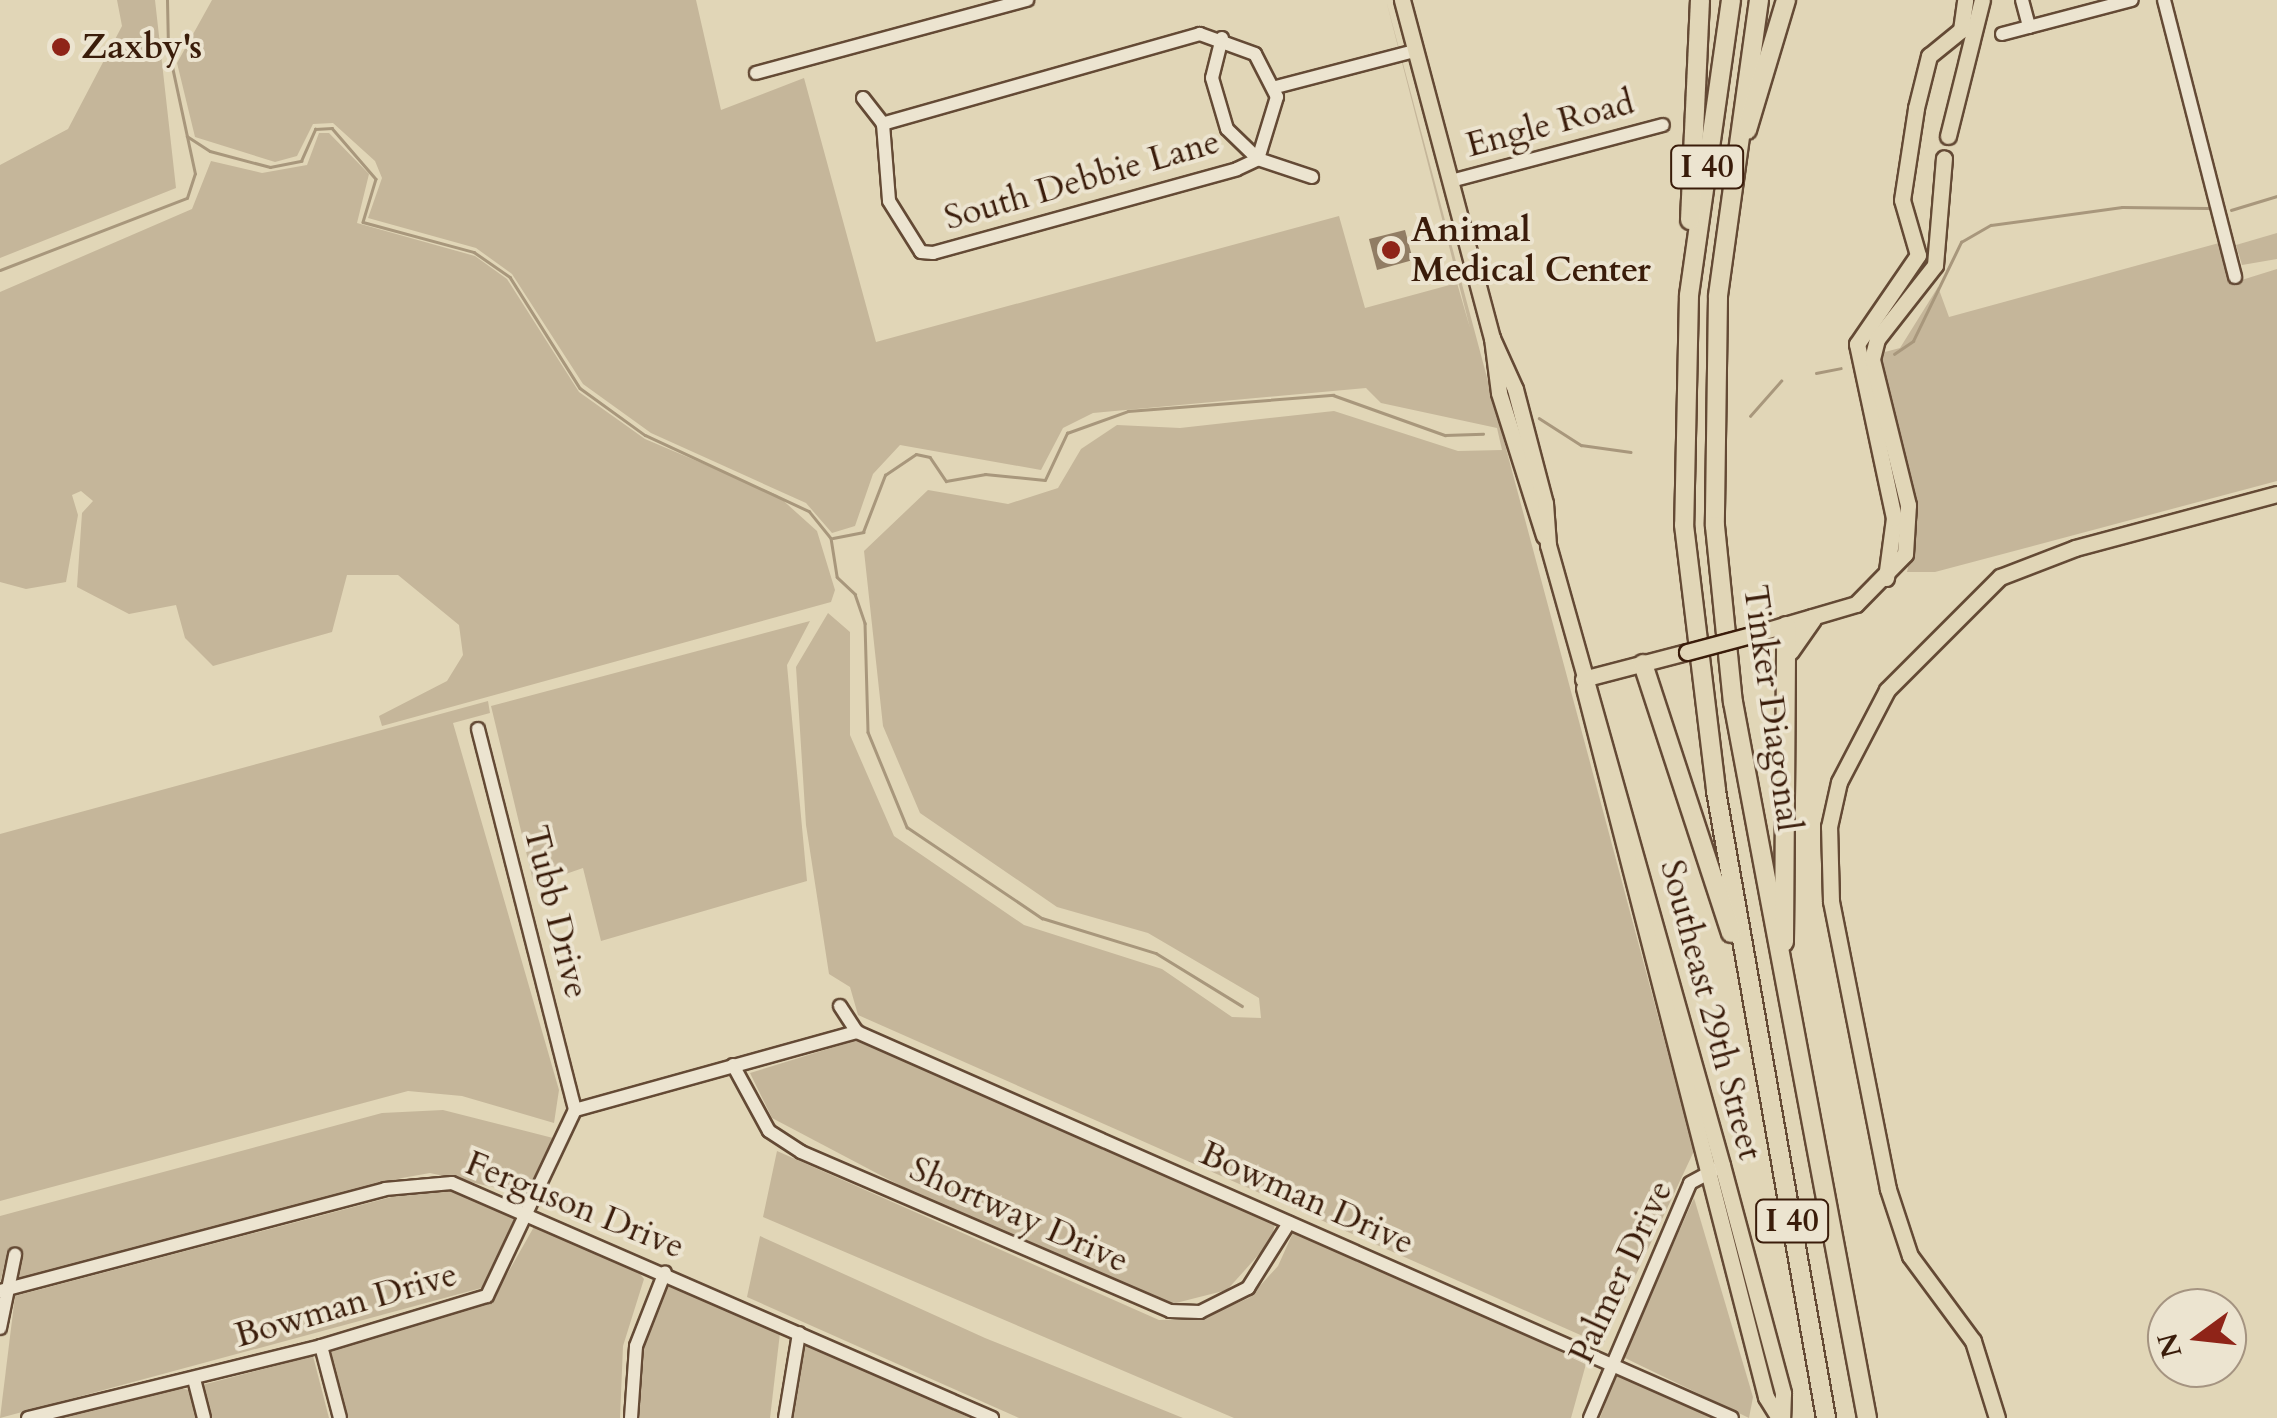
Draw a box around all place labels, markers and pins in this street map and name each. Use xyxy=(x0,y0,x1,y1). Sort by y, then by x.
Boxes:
place label: Zaxby's xyxy=(81,26,202,68)
marker: Zaxby's xyxy=(50,36,72,58)
place label: Animal Medical Center xyxy=(1411,209,1651,291)
marker: Animal Medical Center xyxy=(1380,239,1402,261)

